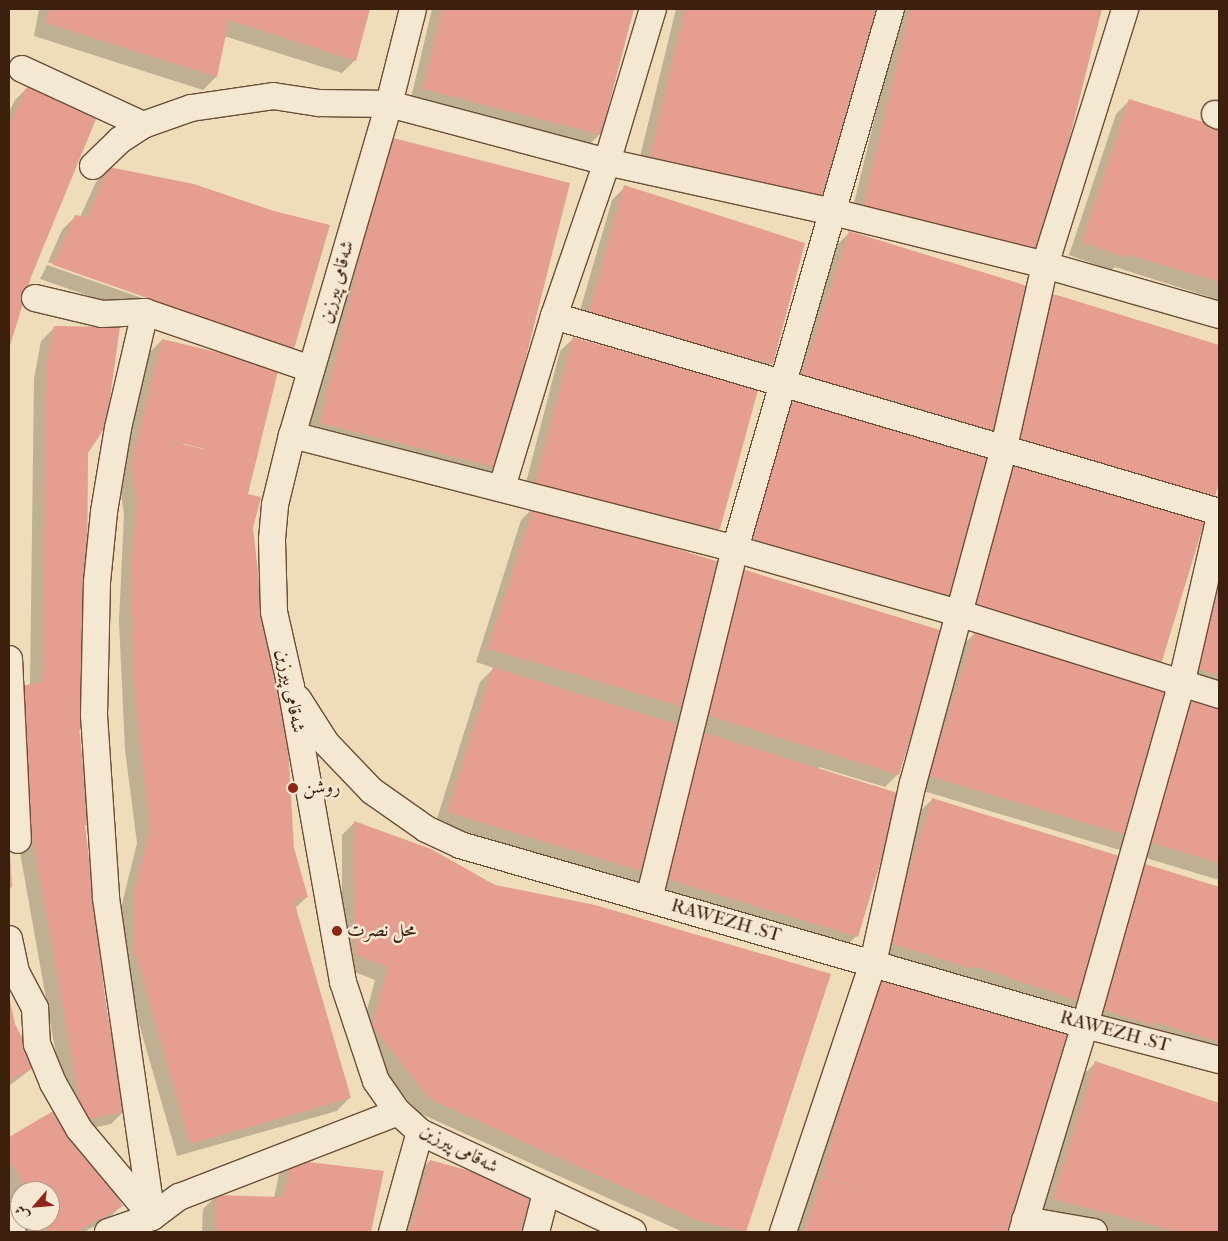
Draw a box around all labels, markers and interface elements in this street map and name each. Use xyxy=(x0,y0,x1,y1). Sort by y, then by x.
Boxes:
street label: شەقامی پیرزین xyxy=(314,238,360,326)
street label: شەقامی پیرزین xyxy=(271,647,309,735)
place label: روشن xyxy=(303,777,341,799)
marker: روشن xyxy=(287,782,299,794)
street label: RAWEZH .ST xyxy=(668,894,784,948)
place label: محل نصرت xyxy=(347,920,416,942)
marker: محل نصرت xyxy=(331,925,343,937)
street label: RAWEZH .ST xyxy=(1057,1006,1173,1058)
street label: شەقامی پیرزین xyxy=(416,1119,502,1179)
north arrow xyxy=(10,1181,60,1231)
text: ش xyxy=(11,1203,33,1223)

